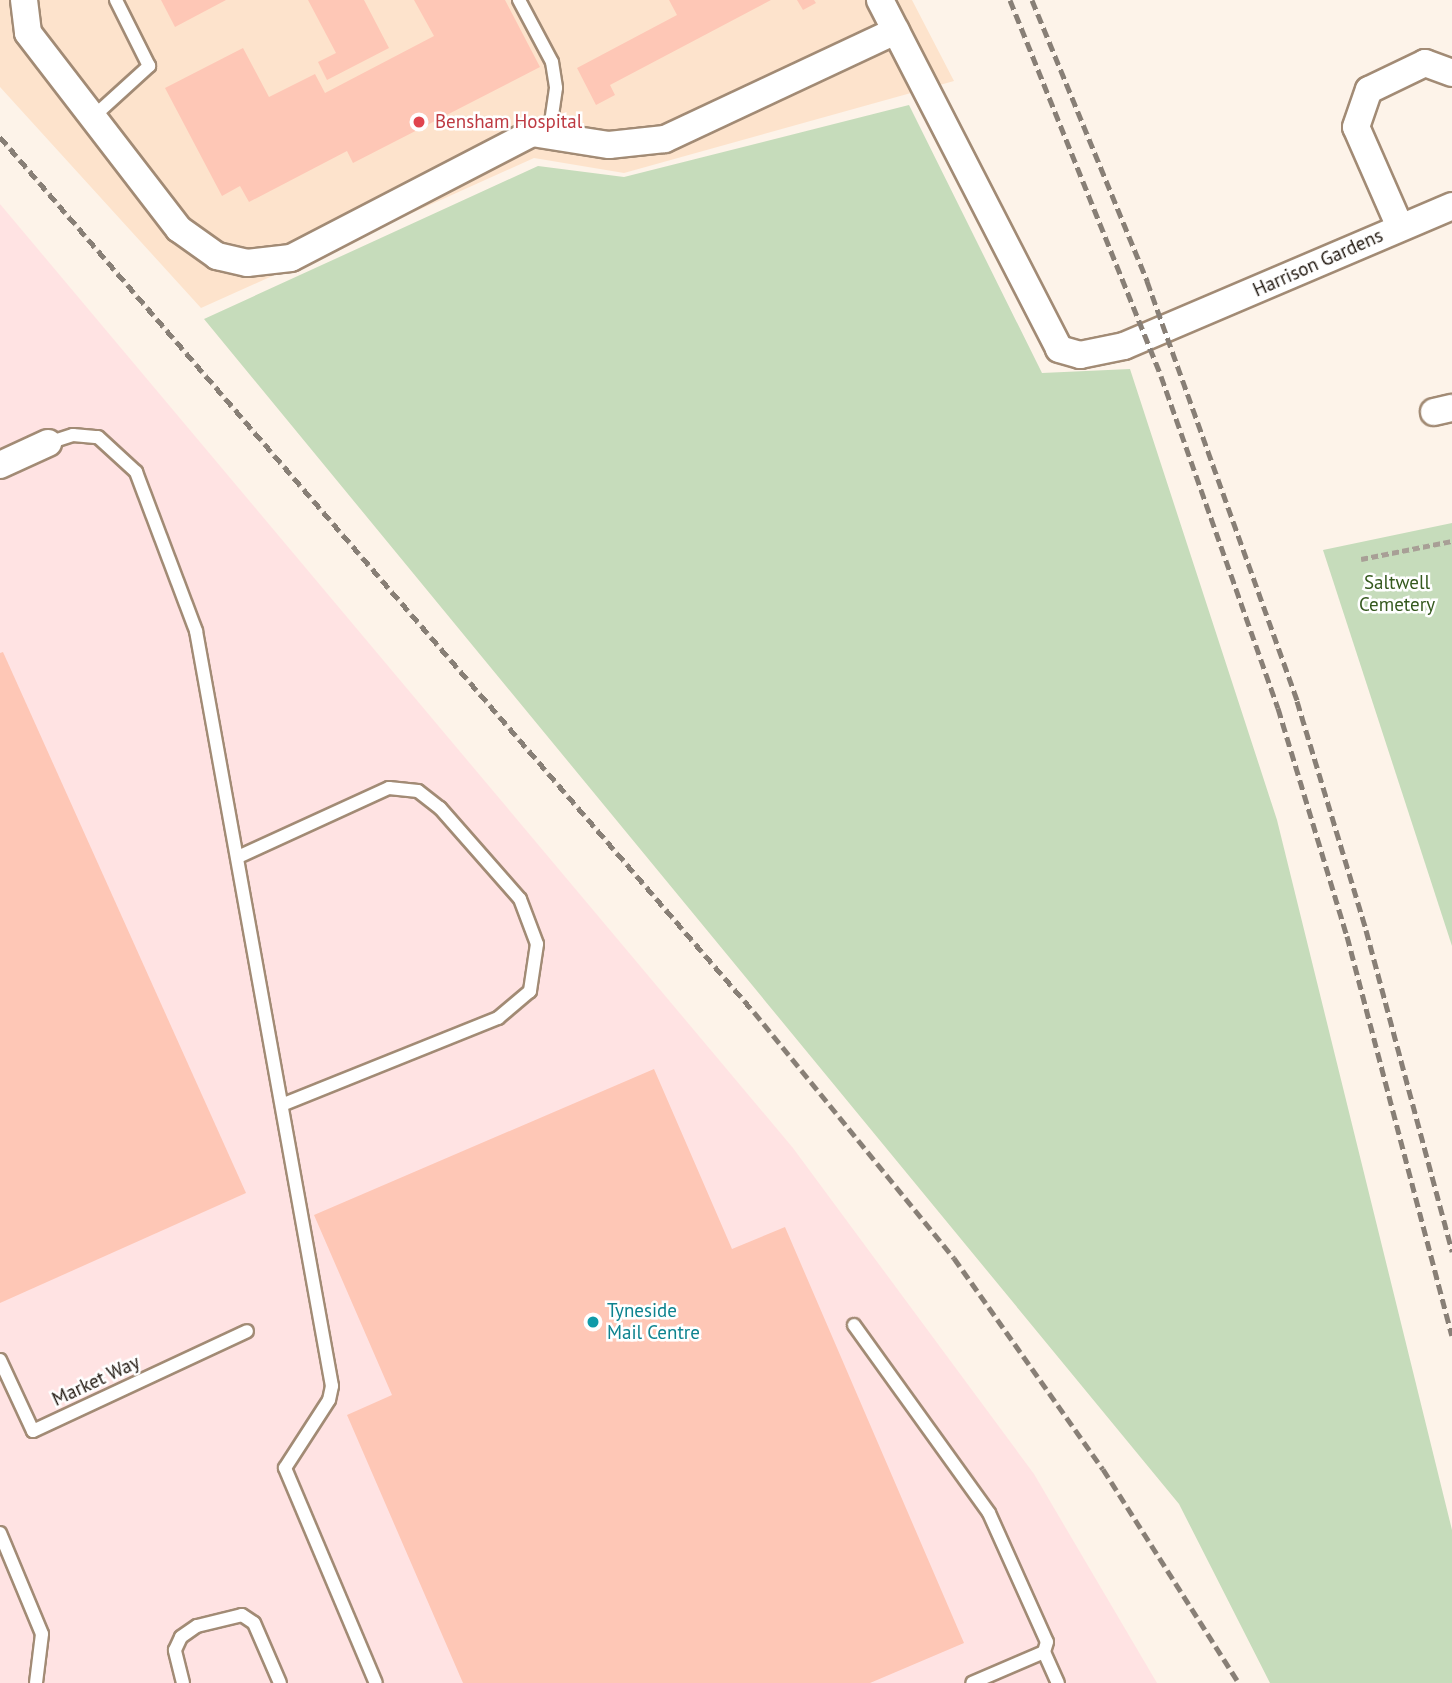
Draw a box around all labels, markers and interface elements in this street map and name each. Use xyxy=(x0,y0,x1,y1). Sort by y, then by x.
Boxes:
place label: Bensham Hospital xyxy=(435,111,582,133)
marker: Bensham Hospital xyxy=(409,112,429,132)
street label: Harrison Gardens xyxy=(1250,224,1386,302)
park label: Saltwell Cemetery xyxy=(1359,572,1435,616)
place label: Tyneside Mail Centre xyxy=(607,1300,700,1344)
marker: Tyneside Mail Centre xyxy=(585,1314,601,1330)
street label: Market Way xyxy=(49,1351,143,1411)

